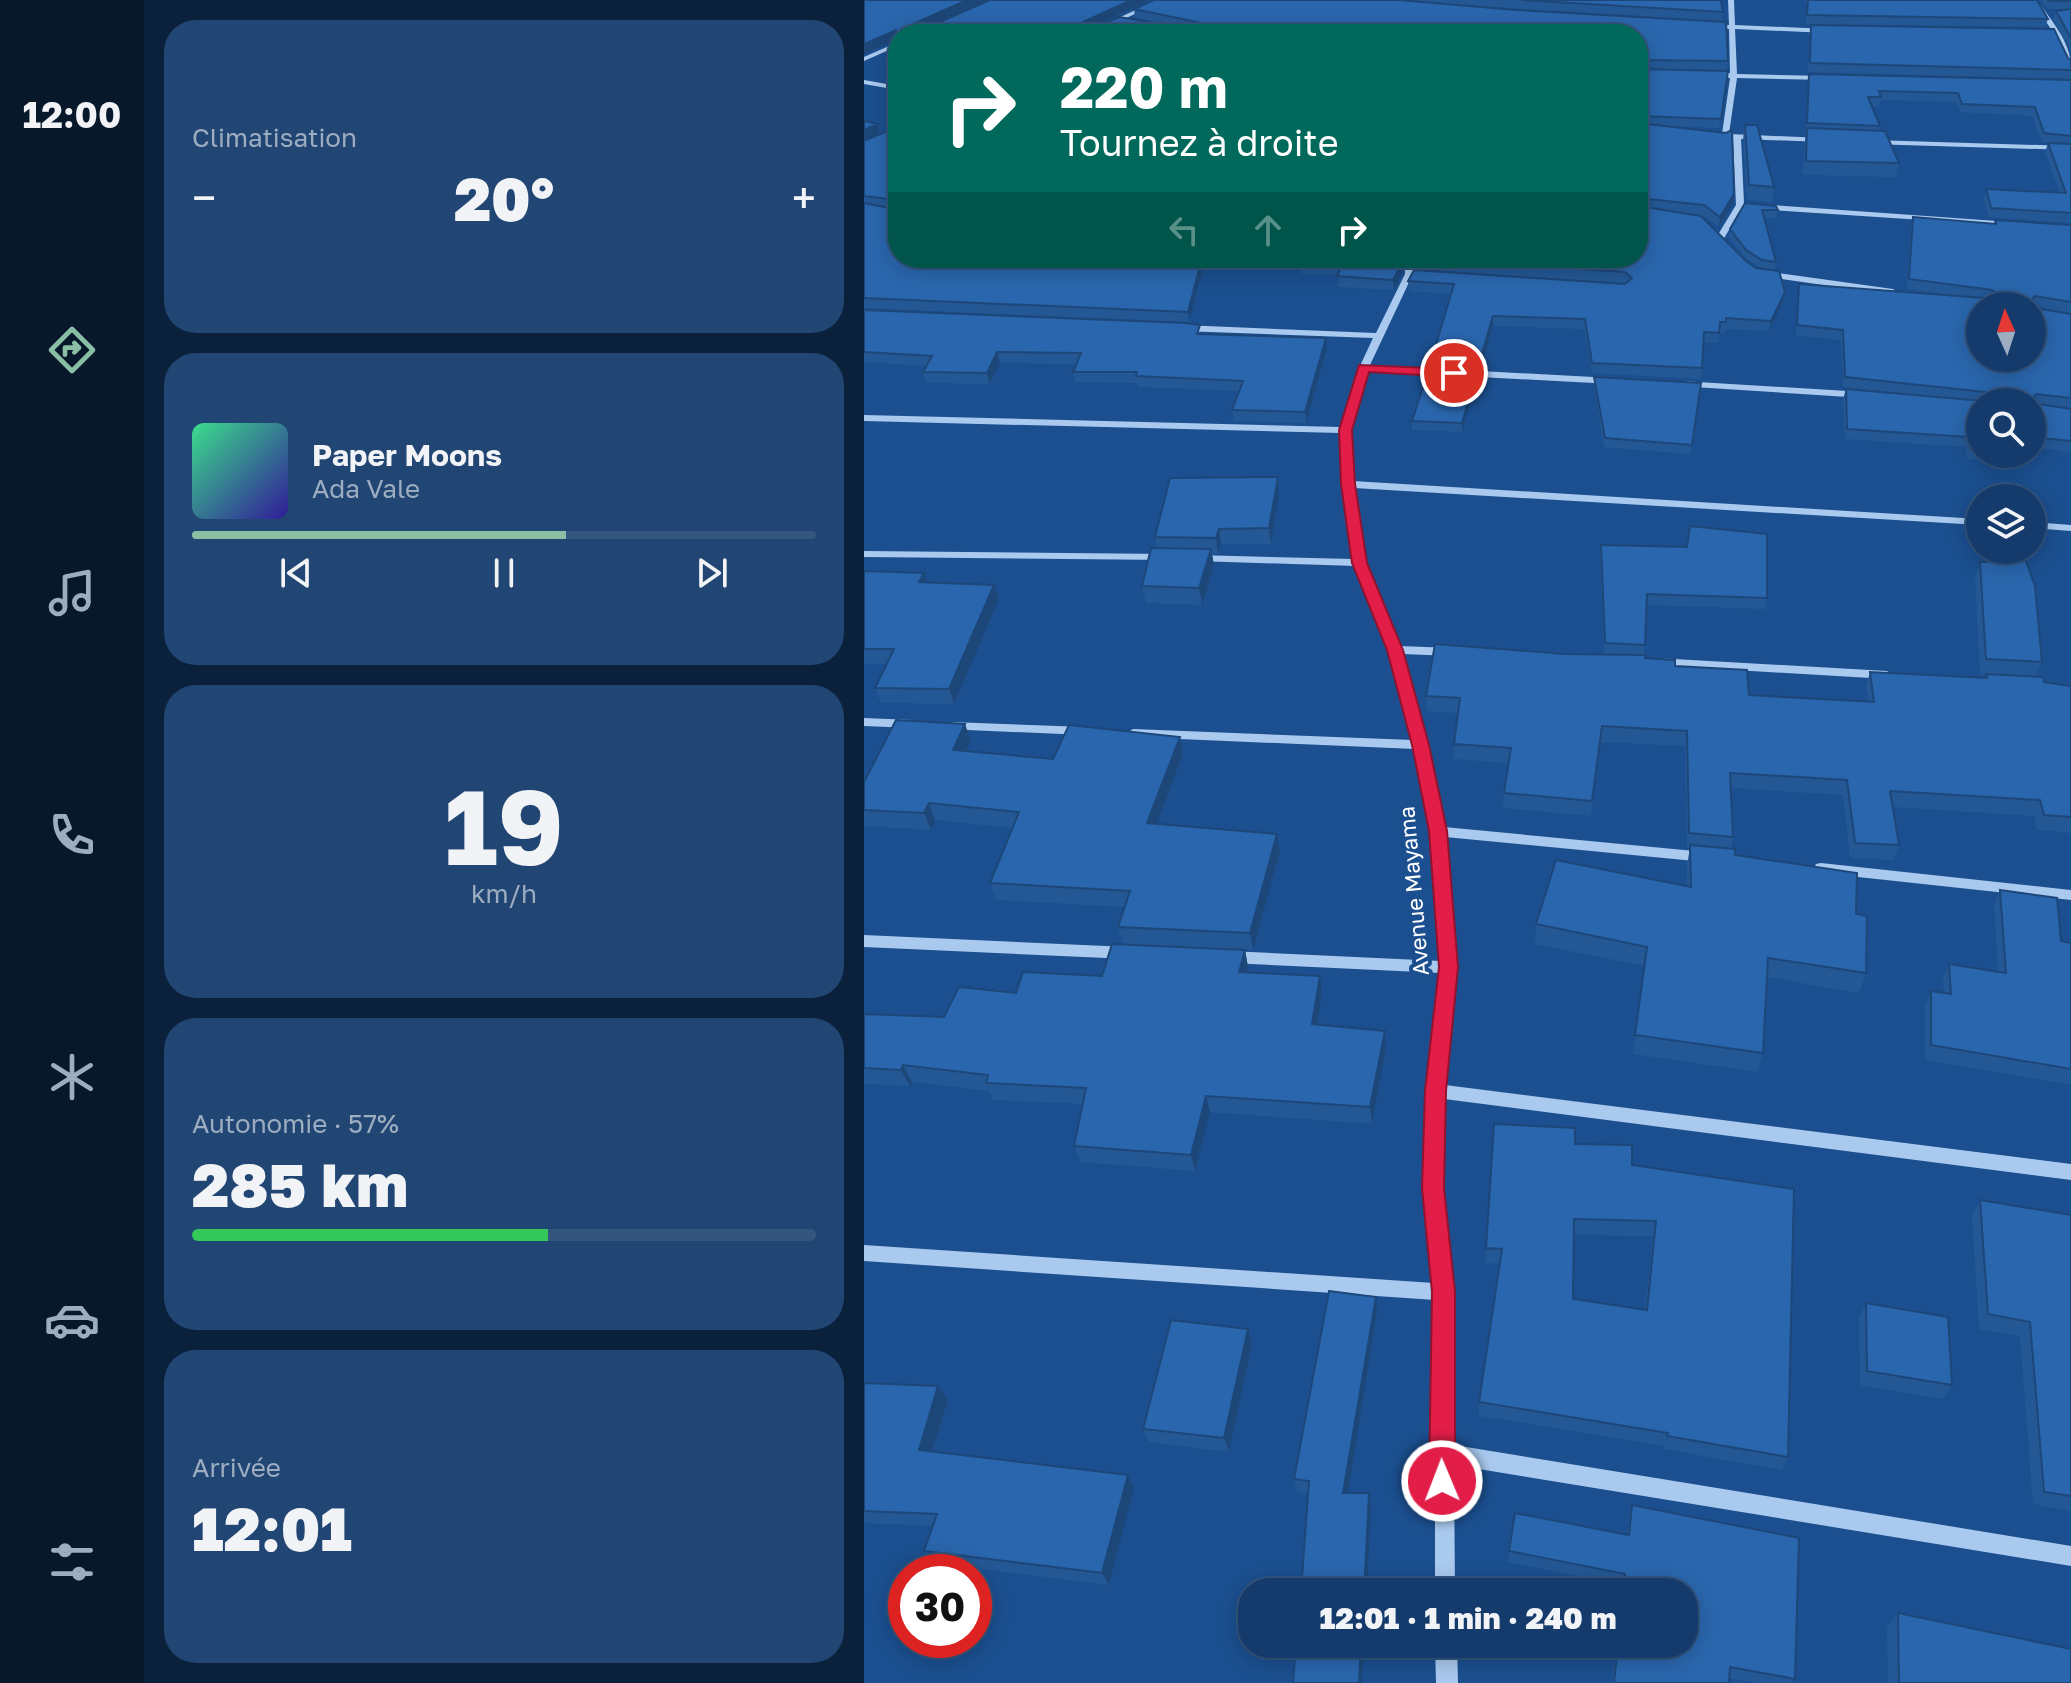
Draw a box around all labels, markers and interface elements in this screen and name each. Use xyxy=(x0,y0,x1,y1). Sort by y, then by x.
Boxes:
text: 220 m xyxy=(1060,53,1228,120)
icon: right xyxy=(928,56,1032,160)
text: 12:00 xyxy=(23,93,121,136)
text: Tournez à droite xyxy=(1060,121,1339,164)
text: Climatisation xyxy=(192,122,357,153)
text: 20° xyxy=(454,162,554,234)
text: − xyxy=(192,171,216,224)
text: + xyxy=(792,171,816,224)
icon: left xyxy=(1162,208,1206,252)
icon: ahead xyxy=(1246,208,1290,252)
icon: right xyxy=(1330,208,1374,252)
north arrow xyxy=(1966,292,2046,372)
map controls xyxy=(1966,292,2046,564)
icon: directions xyxy=(44,322,100,378)
pin xyxy=(1420,339,1488,407)
icon: arrive xyxy=(1432,351,1476,395)
button: search xyxy=(1966,388,2046,468)
text: Paper Moons xyxy=(312,437,502,473)
text: Ada Vale xyxy=(312,473,420,504)
button: layers xyxy=(1966,484,2046,564)
icon: previous xyxy=(274,551,318,595)
icon: pause xyxy=(482,551,526,595)
icon: next xyxy=(690,551,734,595)
icon: music xyxy=(44,565,100,621)
text: 19 xyxy=(444,763,564,888)
street label: Avenue Mayama xyxy=(1392,805,1434,977)
icon: phone xyxy=(44,807,100,863)
text: km/h xyxy=(471,878,537,909)
icon: climate xyxy=(44,1049,100,1105)
text: Autonomie · 57% xyxy=(192,1108,399,1139)
text: 285 km xyxy=(192,1148,408,1220)
icon: car xyxy=(44,1292,100,1348)
position arrow xyxy=(1400,1439,1484,1523)
text: Arrivée xyxy=(192,1452,281,1483)
text: 12:01 xyxy=(192,1492,352,1564)
icon: filters xyxy=(44,1534,100,1590)
speed limit sign: 30 xyxy=(888,1554,992,1658)
text: 12:01 · 1 min · 240 m xyxy=(1319,1600,1617,1636)

